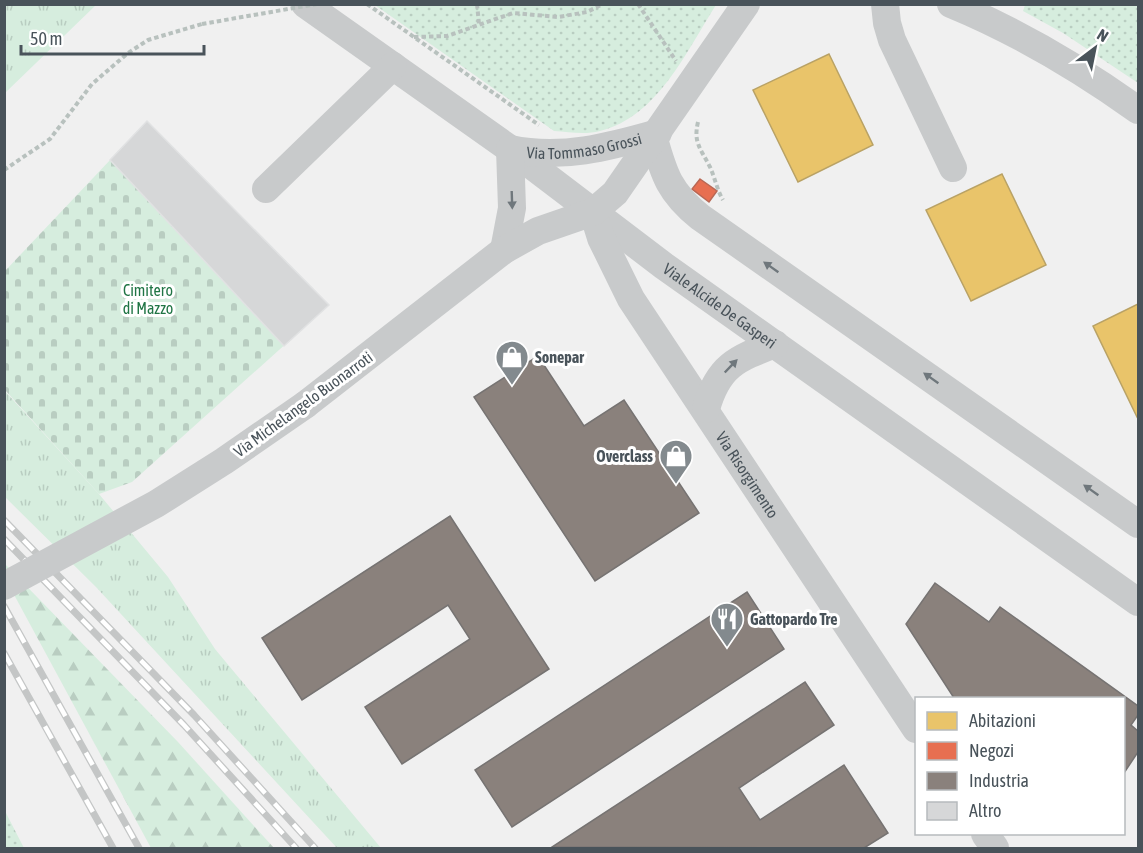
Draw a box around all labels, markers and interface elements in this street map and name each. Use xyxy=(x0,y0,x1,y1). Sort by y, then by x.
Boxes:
scale bar xyxy=(21,18,204,56)
north arrow xyxy=(1065,18,1125,78)
text: N xyxy=(1094,25,1112,45)
text: 50 m xyxy=(30,28,62,49)
street label: Via Tommaso Grossi xyxy=(526,129,644,162)
one-way arrow xyxy=(507,190,516,209)
street label: Viale Alcide De Gasperi xyxy=(660,259,780,352)
one-way arrow xyxy=(764,261,780,273)
park label: Cimitero di Mazzo xyxy=(123,281,173,317)
shop icon: Sonepar xyxy=(494,339,530,386)
street label: Via Michelangelo Buonarroti xyxy=(230,348,376,461)
place label: Sonepar xyxy=(535,348,584,366)
one-way arrow xyxy=(723,360,737,374)
one-way arrow xyxy=(924,372,940,384)
street label: Via Risorgimento xyxy=(712,428,782,521)
shop icon: Overclass xyxy=(658,438,694,485)
place label: Overclass xyxy=(596,447,653,465)
one-way arrow xyxy=(1083,484,1099,496)
restaurant icon: Gattopardo Tre xyxy=(709,601,745,648)
place label: Gattopardo Tre xyxy=(750,610,838,628)
legend xyxy=(915,697,1125,835)
text: Abitazioni xyxy=(969,710,1036,731)
text: Negozi xyxy=(969,740,1014,761)
text: Industria xyxy=(969,770,1029,791)
text: Altro xyxy=(969,800,1002,821)

